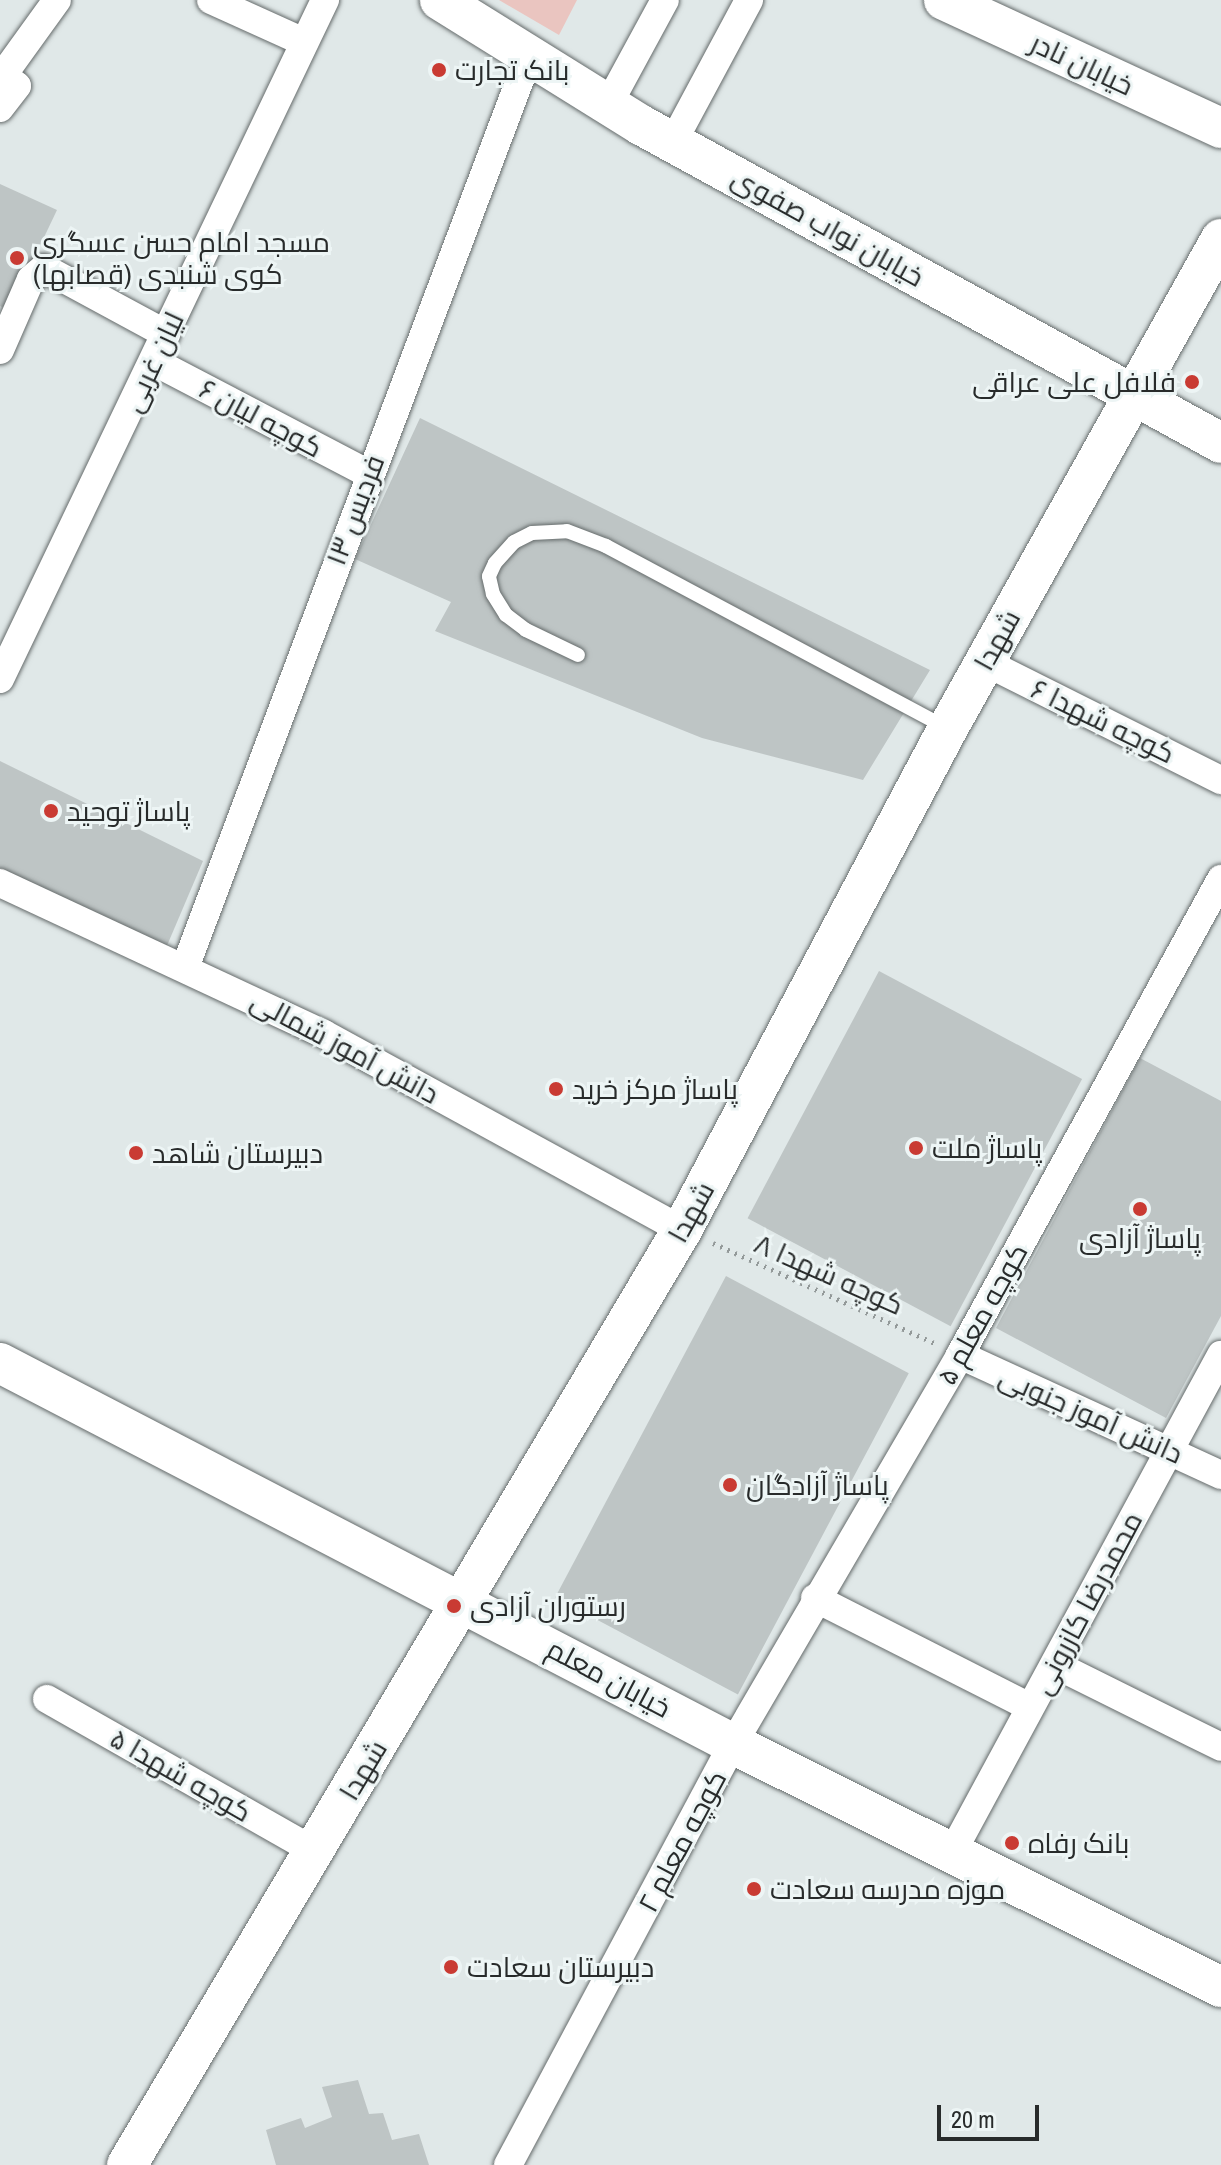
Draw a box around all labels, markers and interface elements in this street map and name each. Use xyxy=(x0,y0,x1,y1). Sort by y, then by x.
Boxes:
street label: خیابان نادر xyxy=(1025,26,1139,102)
place label: بانک تجارت xyxy=(455,53,570,87)
marker: بانک تجارت xyxy=(430,61,448,79)
street label: خیابان نواب صفوی xyxy=(726,160,930,294)
place label: مسجد امام حسن عسگری کوی شنبدی (قصابها) xyxy=(33,225,330,291)
marker: مسجد امام حسن عسگری کوی شنبدی (قصابها) xyxy=(8,249,26,267)
street label: لیان غربی xyxy=(115,307,191,417)
place label: فلافل علی عراقی xyxy=(972,365,1176,399)
street label: کوچه لیان ۶ xyxy=(194,372,328,464)
marker: فلافل علی عراقی xyxy=(1183,373,1201,391)
street label: فردیس ۱۳ xyxy=(319,450,391,570)
street label: شهدا xyxy=(967,604,1027,676)
street label: کوچه شهدا ۶ xyxy=(1026,672,1180,770)
place label: پاساژ توحید xyxy=(67,794,190,828)
marker: پاساژ توحید xyxy=(42,802,60,820)
street label: دانش آموز شمالی xyxy=(245,983,445,1111)
place label: پاساژ مرکز خرید xyxy=(572,1072,738,1106)
marker: پاساژ مرکز خرید xyxy=(547,1080,565,1098)
place label: پاساژ ملت xyxy=(932,1131,1042,1165)
place label: دبیرستان شاهد xyxy=(152,1136,323,1170)
marker: پاساژ ملت xyxy=(907,1139,925,1157)
marker: دبیرستان شاهد xyxy=(127,1144,145,1162)
street label: شهدا xyxy=(661,1176,721,1248)
marker: پاساژ آزادی xyxy=(1131,1200,1149,1218)
place label: پاساژ آزادی xyxy=(1079,1221,1201,1255)
street label: کوچه شهدا ۸ xyxy=(749,1226,909,1322)
street label: کوچه معلم ۵ xyxy=(929,1238,1035,1390)
street label: دانش آموز جنوبی xyxy=(994,1359,1188,1471)
place label: پاساژ آزادگان xyxy=(746,1468,889,1502)
marker: پاساژ آزادگان xyxy=(721,1476,739,1494)
street label: محمدرضا کازرونی xyxy=(1025,1506,1149,1700)
place label: رستوران آزادی xyxy=(470,1589,626,1623)
marker: رستوران آزادی xyxy=(445,1597,463,1615)
street label: خیابان معلم xyxy=(541,1631,677,1725)
street label: کوچه شهدا ۵ xyxy=(104,1721,258,1829)
street label: شهدا xyxy=(332,1734,394,1806)
street label: کوچه معلم ۲ xyxy=(631,1764,733,1918)
place label: بانک رفاه xyxy=(1028,1826,1129,1860)
marker: بانک رفاه xyxy=(1003,1834,1021,1852)
place label: موزه مدرسه سعادت xyxy=(770,1872,1005,1906)
marker: موزه مدرسه سعادت xyxy=(745,1880,763,1898)
place label: دبیرستان سعادت xyxy=(467,1950,654,1984)
marker: دبیرستان سعادت xyxy=(442,1958,460,1976)
scale bar xyxy=(941,2089,1043,2139)
text: 20 m xyxy=(951,2103,995,2135)

